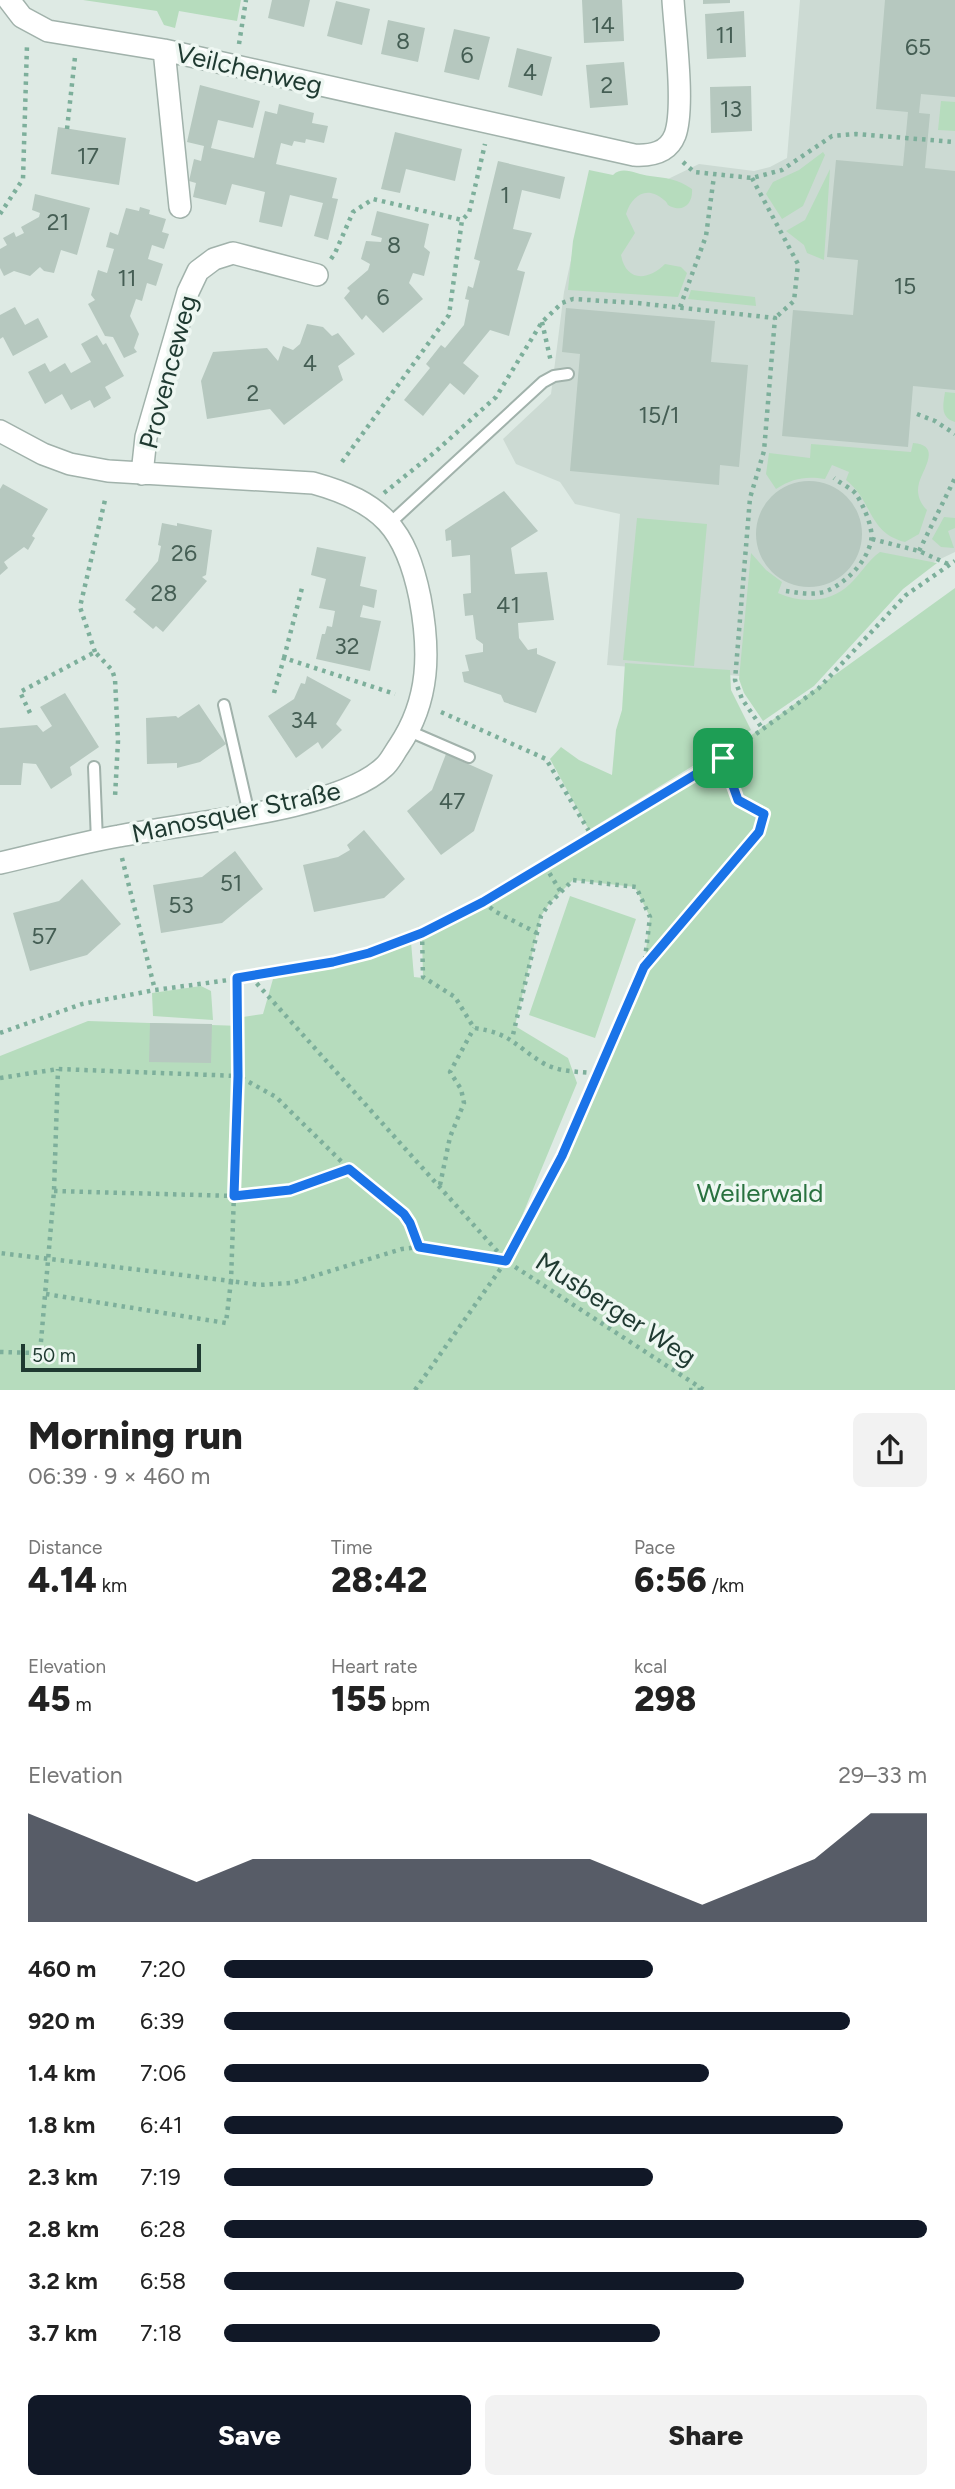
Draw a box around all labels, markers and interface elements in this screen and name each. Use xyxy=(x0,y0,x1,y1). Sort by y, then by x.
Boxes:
house number: 14 xyxy=(591,11,615,39)
house number: 11 xyxy=(716,21,735,49)
house number: 8 xyxy=(396,27,410,55)
house number: 65 xyxy=(905,33,931,61)
street label: Veilchenweg xyxy=(173,37,325,101)
house number: 6 xyxy=(460,41,474,69)
house number: 4 xyxy=(523,58,537,86)
house number: 2 xyxy=(601,71,613,99)
house number: 13 xyxy=(720,95,742,123)
house number: 17 xyxy=(77,142,99,170)
house number: 1 xyxy=(500,181,510,209)
house number: 21 xyxy=(47,208,69,236)
house number: 8 xyxy=(387,231,401,259)
house number: 11 xyxy=(118,264,137,292)
house number: 15 xyxy=(894,272,916,300)
house number: 6 xyxy=(376,283,390,311)
street label: Provenceweg xyxy=(132,292,204,452)
house number: 4 xyxy=(303,349,317,377)
house number: 2 xyxy=(247,379,259,407)
house number: 15/1 xyxy=(638,401,680,429)
house number: 26 xyxy=(171,539,197,567)
house number: 28 xyxy=(151,579,177,607)
house number: 41 xyxy=(496,591,520,619)
house number: 32 xyxy=(334,632,360,660)
house number: 34 xyxy=(291,706,317,734)
pin xyxy=(693,728,753,788)
icon: arrive xyxy=(704,739,742,777)
street label: Manosquer Straße xyxy=(129,774,343,850)
house number: 47 xyxy=(439,787,465,815)
house number: 51 xyxy=(220,869,242,897)
house number: 53 xyxy=(168,891,194,919)
house number: 57 xyxy=(31,922,57,950)
park label: Weilerwald xyxy=(696,1177,824,1209)
street label: Musberger Weg xyxy=(530,1245,702,1373)
scale bar xyxy=(21,1341,201,1373)
text: 50 m xyxy=(32,1344,76,1367)
text: Morning run xyxy=(28,1413,243,1459)
button: share xyxy=(853,1413,927,1487)
text: 06:39 · 9 × 460 m xyxy=(28,1462,210,1490)
text: Distance xyxy=(28,1536,102,1559)
text: Time xyxy=(331,1536,372,1559)
text: Pace xyxy=(634,1536,675,1559)
text: 4.14 xyxy=(28,1559,97,1601)
text: 28:42 xyxy=(331,1559,427,1601)
text: 6:56 xyxy=(634,1559,707,1601)
text: km xyxy=(97,1574,127,1597)
text: /km xyxy=(707,1574,744,1597)
text: Elevation xyxy=(28,1655,106,1678)
text: Heart rate xyxy=(331,1655,417,1678)
text: kcal xyxy=(634,1655,667,1678)
text: 45 xyxy=(28,1678,71,1720)
text: 155 xyxy=(331,1678,387,1720)
text: 298 xyxy=(634,1678,696,1720)
text: m xyxy=(71,1693,92,1716)
text: bpm xyxy=(387,1693,430,1716)
text: Elevation xyxy=(28,1761,123,1789)
text: 29–33 m xyxy=(838,1761,927,1789)
text: 460 m xyxy=(28,1955,96,1983)
text: 7:20 xyxy=(140,1955,186,1983)
text: 920 m xyxy=(28,2007,95,2035)
text: 6:39 xyxy=(140,2007,184,2035)
text: 1.4 km xyxy=(28,2059,96,2087)
text: 7:06 xyxy=(140,2059,186,2087)
text: 1.8 km xyxy=(28,2111,95,2139)
text: 6:41 xyxy=(140,2111,183,2139)
text: 2.3 km xyxy=(28,2163,98,2191)
text: 7:19 xyxy=(140,2163,181,2191)
text: 2.8 km xyxy=(28,2215,99,2243)
text: 6:28 xyxy=(140,2215,186,2243)
text: 3.2 km xyxy=(28,2267,98,2295)
text: 6:58 xyxy=(140,2267,186,2295)
text: 3.7 km xyxy=(28,2319,97,2347)
text: 7:18 xyxy=(140,2319,182,2347)
button: Save xyxy=(28,2395,471,2475)
button: Share xyxy=(485,2395,927,2475)

